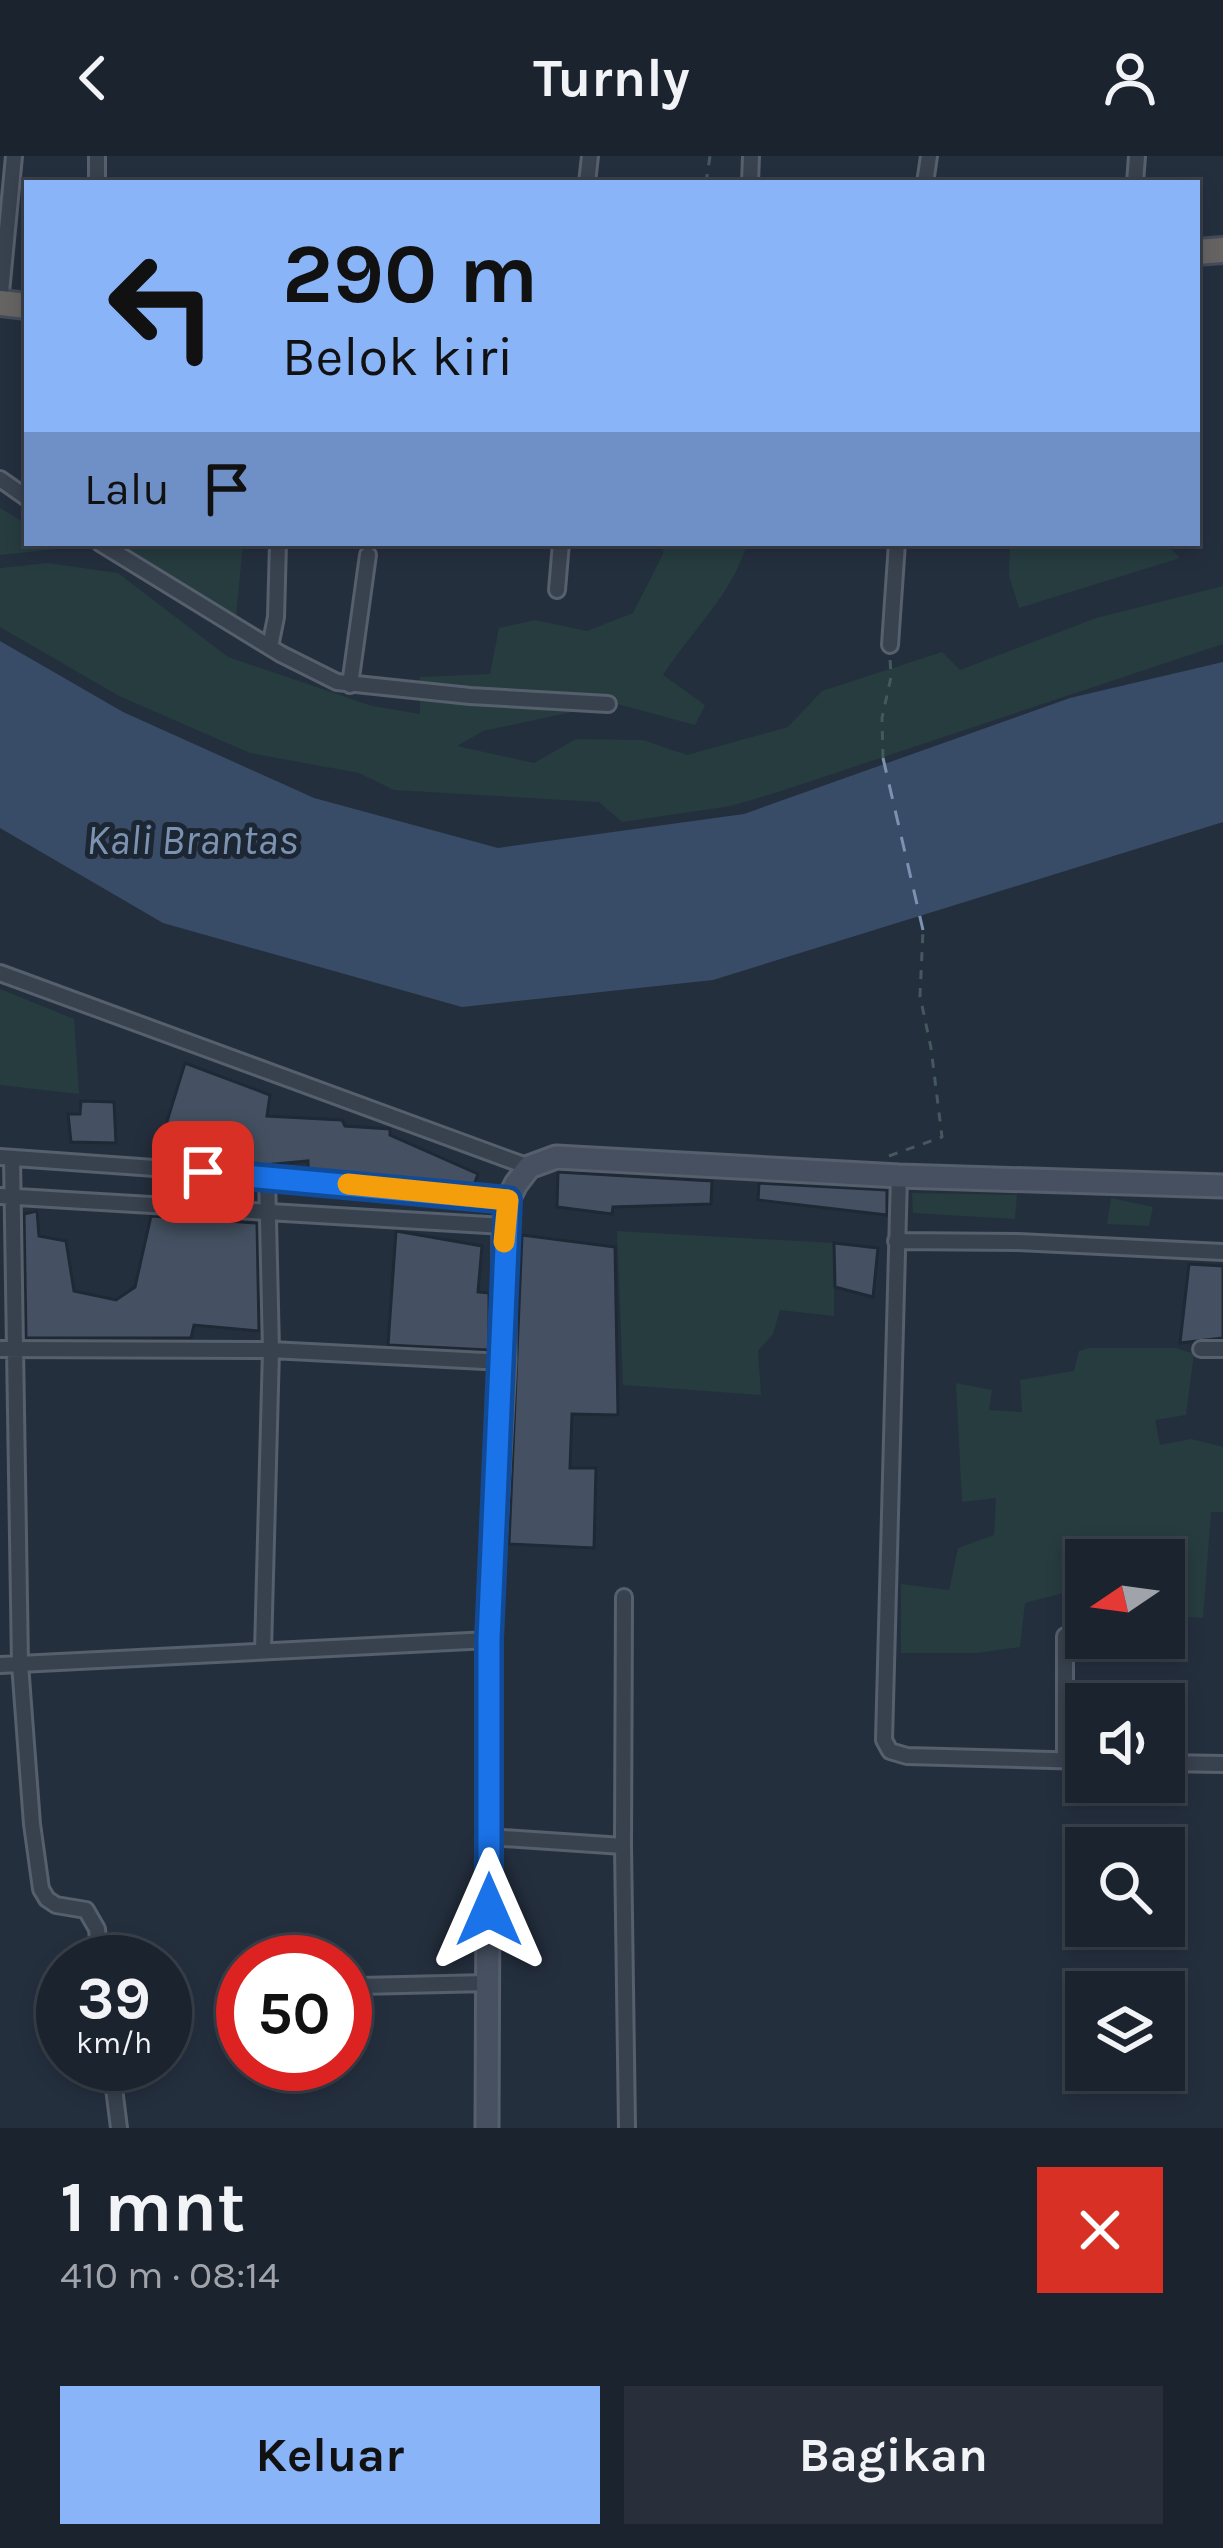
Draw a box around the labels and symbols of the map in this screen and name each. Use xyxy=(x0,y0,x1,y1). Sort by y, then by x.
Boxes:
water label: Kali Brantas xyxy=(86,815,298,865)
pin xyxy=(152,1121,254,1223)
north arrow xyxy=(1065,1539,1185,1659)
position arrow xyxy=(426,1847,552,1973)
speed limit sign: 50 xyxy=(216,1935,372,2091)

